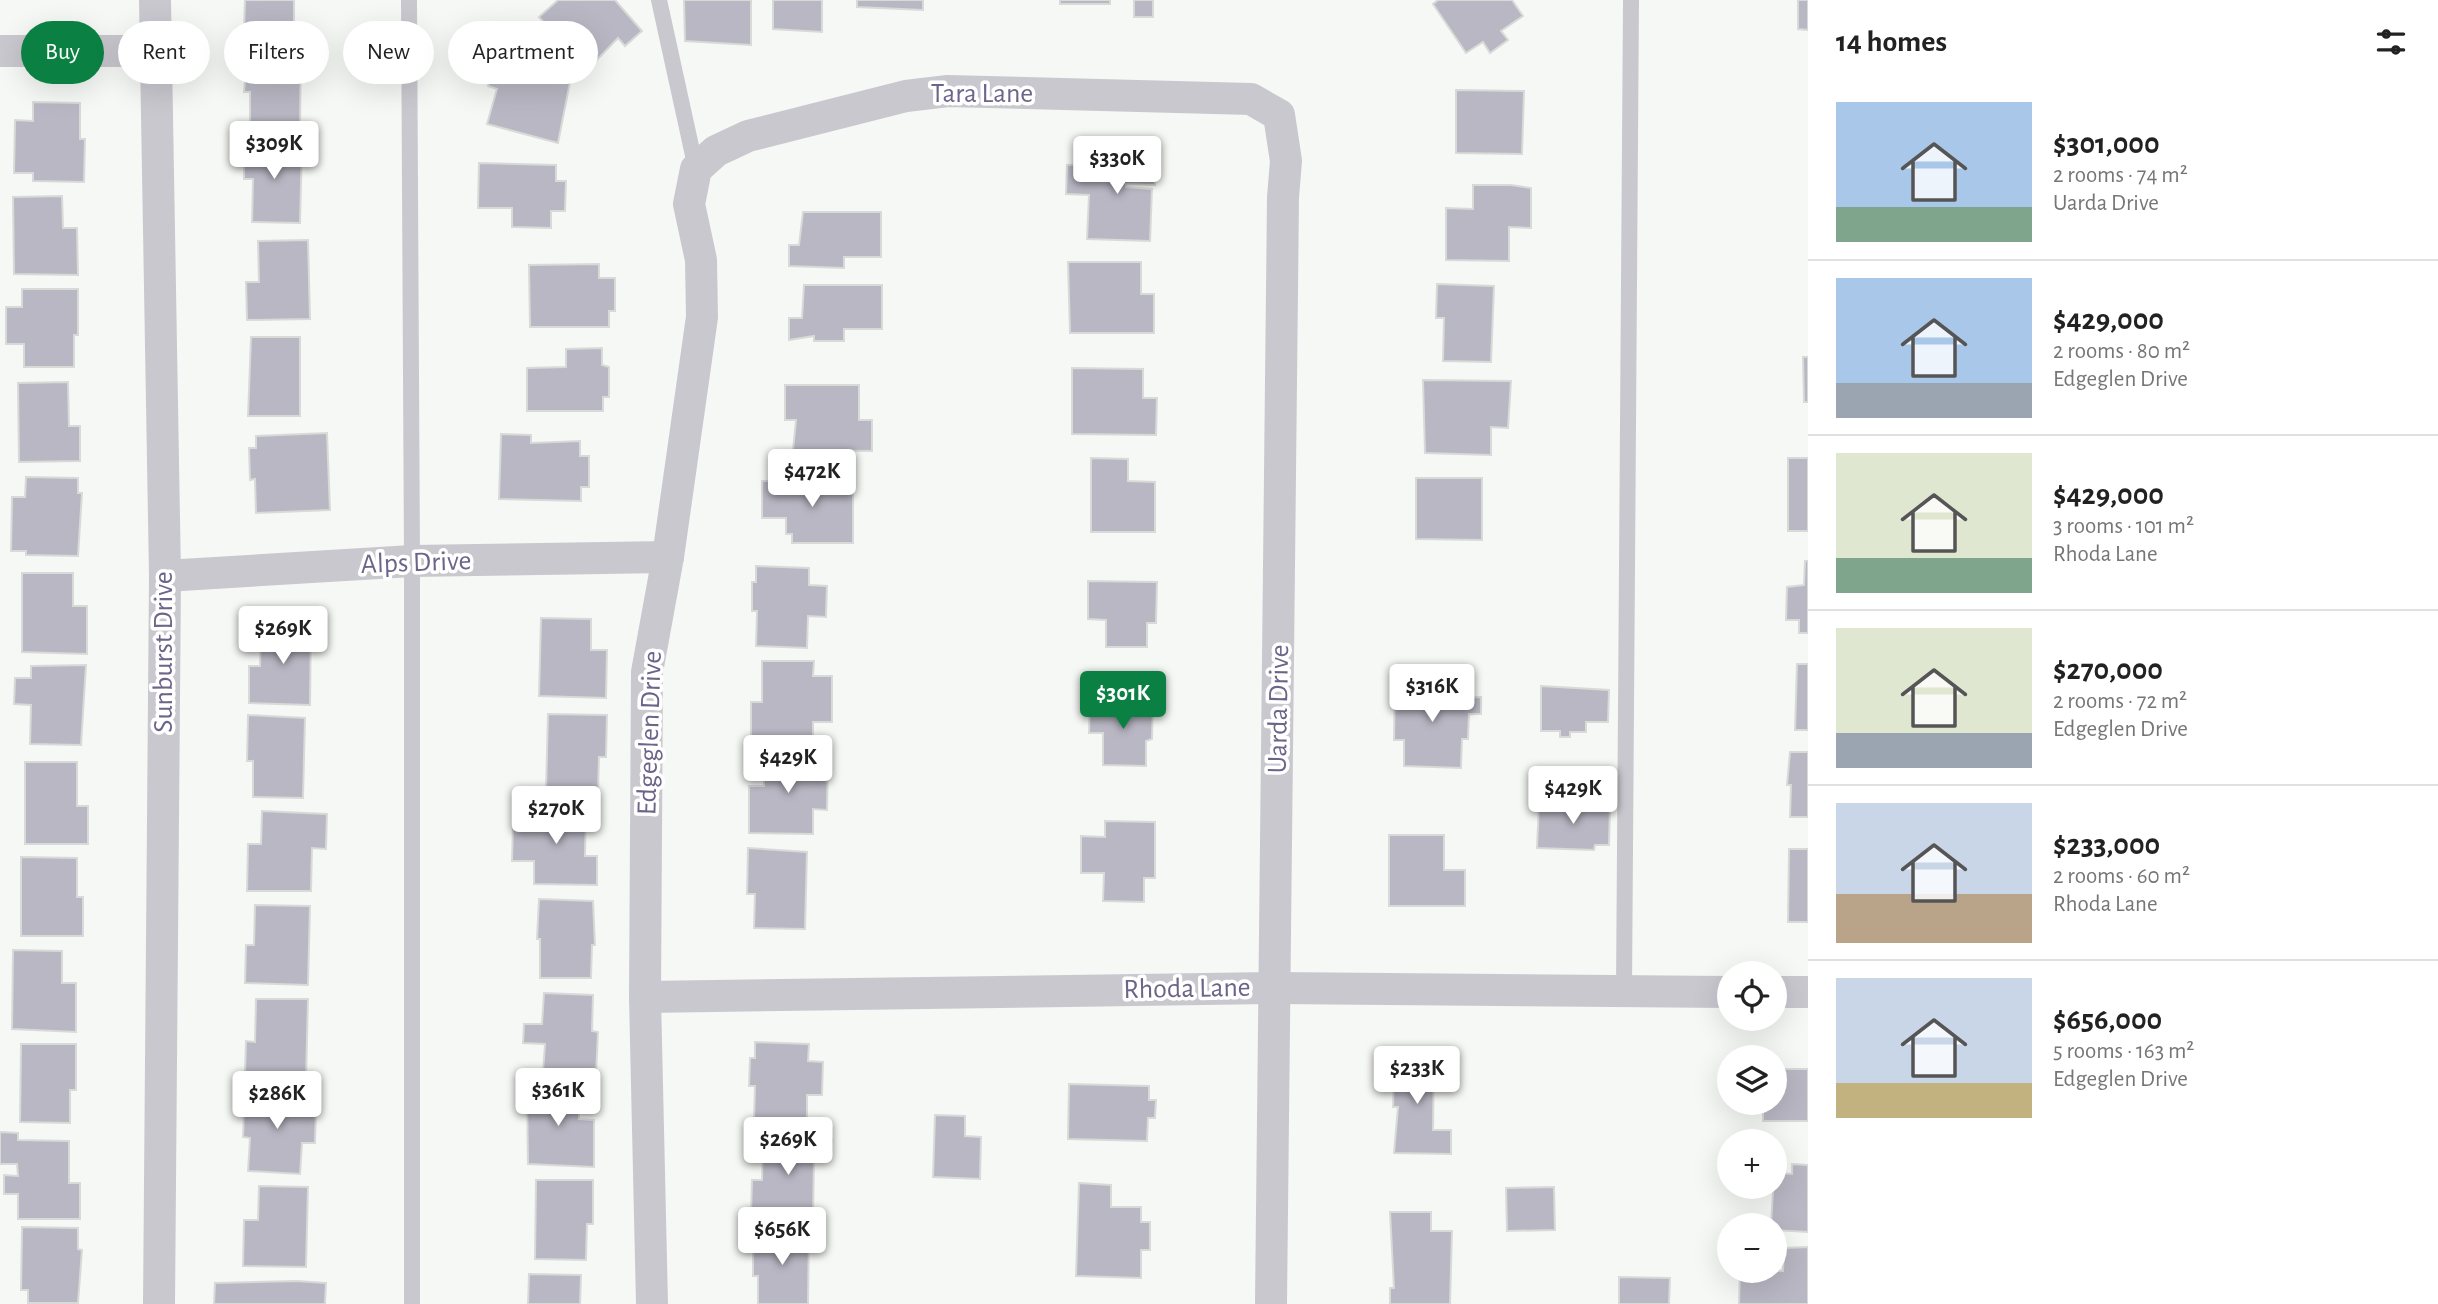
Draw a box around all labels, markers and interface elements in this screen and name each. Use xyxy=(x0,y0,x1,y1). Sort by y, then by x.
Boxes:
chip: Buy xyxy=(21,21,104,84)
chip: Rent xyxy=(118,21,210,84)
chip: Filters xyxy=(224,21,329,84)
chip: New xyxy=(343,21,434,84)
chip: Apartment xyxy=(448,21,598,84)
icon: filters xyxy=(2372,23,2410,61)
text: 14 homes xyxy=(1836,27,1947,57)
street label: Tara Lane xyxy=(931,80,1033,108)
pin: $309K xyxy=(225,122,323,181)
text: $301,000 xyxy=(2053,129,2160,159)
icon: home xyxy=(1892,130,1976,214)
text: $309K xyxy=(246,132,302,155)
pin: $330K xyxy=(1068,136,1166,196)
text: $330K xyxy=(1089,147,1145,170)
text: 2 rooms · 74 m² xyxy=(2053,164,2188,187)
text: Uarda Drive xyxy=(2053,192,2159,215)
text: $429,000 xyxy=(2053,305,2164,335)
icon: home xyxy=(1892,306,1976,390)
text: 2 rooms · 80 m² xyxy=(2053,340,2190,363)
text: Edgeglen Drive xyxy=(2053,368,2188,391)
pin: $472K xyxy=(763,449,861,509)
text: $472K xyxy=(784,460,840,483)
text: $429,000 xyxy=(2053,480,2164,510)
icon: home xyxy=(1892,481,1976,565)
text: 3 rooms · 101 m² xyxy=(2053,515,2194,538)
text: Rhoda Lane xyxy=(2053,543,2158,566)
street label: Alps Drive xyxy=(360,547,472,579)
street label: Sunburst Drive xyxy=(150,571,178,733)
pin: $269K xyxy=(234,606,332,666)
text: $269K xyxy=(255,617,311,640)
street label: Uarda Drive xyxy=(1264,644,1294,774)
street label: Edgeglen Drive xyxy=(633,650,667,816)
text: $270,000 xyxy=(2053,655,2163,685)
icon: home xyxy=(1892,656,1976,740)
pin: $316K xyxy=(1383,664,1481,724)
pin: $301K xyxy=(1074,672,1172,731)
text: $316K xyxy=(1405,675,1459,698)
text: $301K xyxy=(1096,682,1150,705)
text: 2 rooms · 72 m² xyxy=(2053,690,2187,713)
text: Edgeglen Drive xyxy=(2053,718,2188,741)
pin: $429K xyxy=(739,736,837,795)
text: $429K xyxy=(759,746,817,769)
pin: $429K xyxy=(1524,766,1622,826)
text: $429K xyxy=(1544,777,1602,800)
pin: $270K xyxy=(507,786,605,846)
text: $270K xyxy=(528,797,584,820)
text: $233,000 xyxy=(2053,830,2160,860)
icon: home xyxy=(1892,831,1976,915)
text: 2 rooms · 60 m² xyxy=(2053,865,2190,888)
text: Rhoda Lane xyxy=(2053,893,2158,916)
map controls xyxy=(1717,961,1787,1283)
button: locate xyxy=(1717,961,1787,1031)
street label: Rhoda Lane xyxy=(1123,974,1251,1004)
text: $656,000 xyxy=(2053,1005,2162,1035)
icon: home xyxy=(1892,1006,1976,1090)
text: 5 rooms · 163 m² xyxy=(2053,1040,2194,1063)
button: layers xyxy=(1717,1045,1787,1115)
pin: $233K xyxy=(1368,1046,1466,1106)
text: $233K xyxy=(1390,1057,1444,1080)
pin: $361K xyxy=(509,1068,607,1128)
text: Edgeglen Drive xyxy=(2053,1068,2188,1091)
pin: $286K xyxy=(228,1072,326,1131)
text: $361K xyxy=(531,1079,585,1102)
text: $286K xyxy=(248,1082,306,1105)
pin: $269K xyxy=(739,1118,837,1177)
text: $269K xyxy=(760,1128,816,1151)
button: + xyxy=(1717,1129,1787,1199)
pin: $656K xyxy=(733,1208,831,1267)
button: − xyxy=(1717,1213,1787,1283)
text: $656K xyxy=(754,1218,810,1241)

